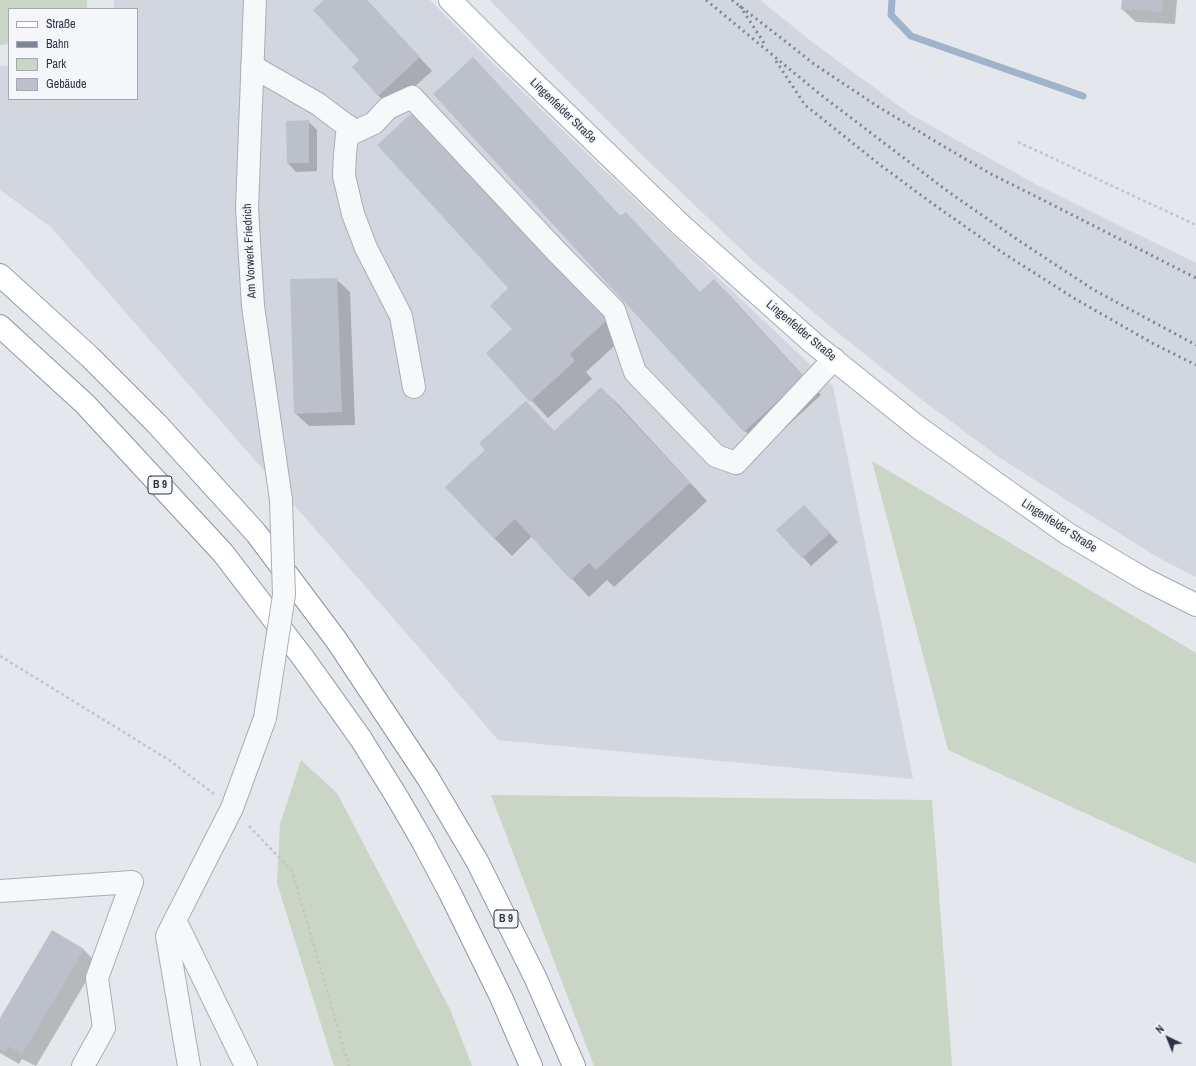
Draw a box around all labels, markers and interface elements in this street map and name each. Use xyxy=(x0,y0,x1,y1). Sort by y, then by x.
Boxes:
legend xyxy=(8,8,138,100)
text: Straße xyxy=(46,16,76,32)
text: Bahn xyxy=(46,36,69,52)
text: Park xyxy=(46,56,66,72)
text: Gebäude xyxy=(46,76,87,92)
street label: Lingenfelder Straße xyxy=(527,76,599,146)
street label: Am Vorwerk Friedrich xyxy=(240,203,260,299)
street label: Lingenfelder Straße xyxy=(763,298,839,364)
road number: B 9 xyxy=(148,476,172,494)
street label: Lingenfelder Straße xyxy=(1019,496,1099,556)
road number: B 9 xyxy=(494,910,518,928)
north arrow xyxy=(1148,1018,1188,1058)
text: N xyxy=(1153,1022,1167,1037)

